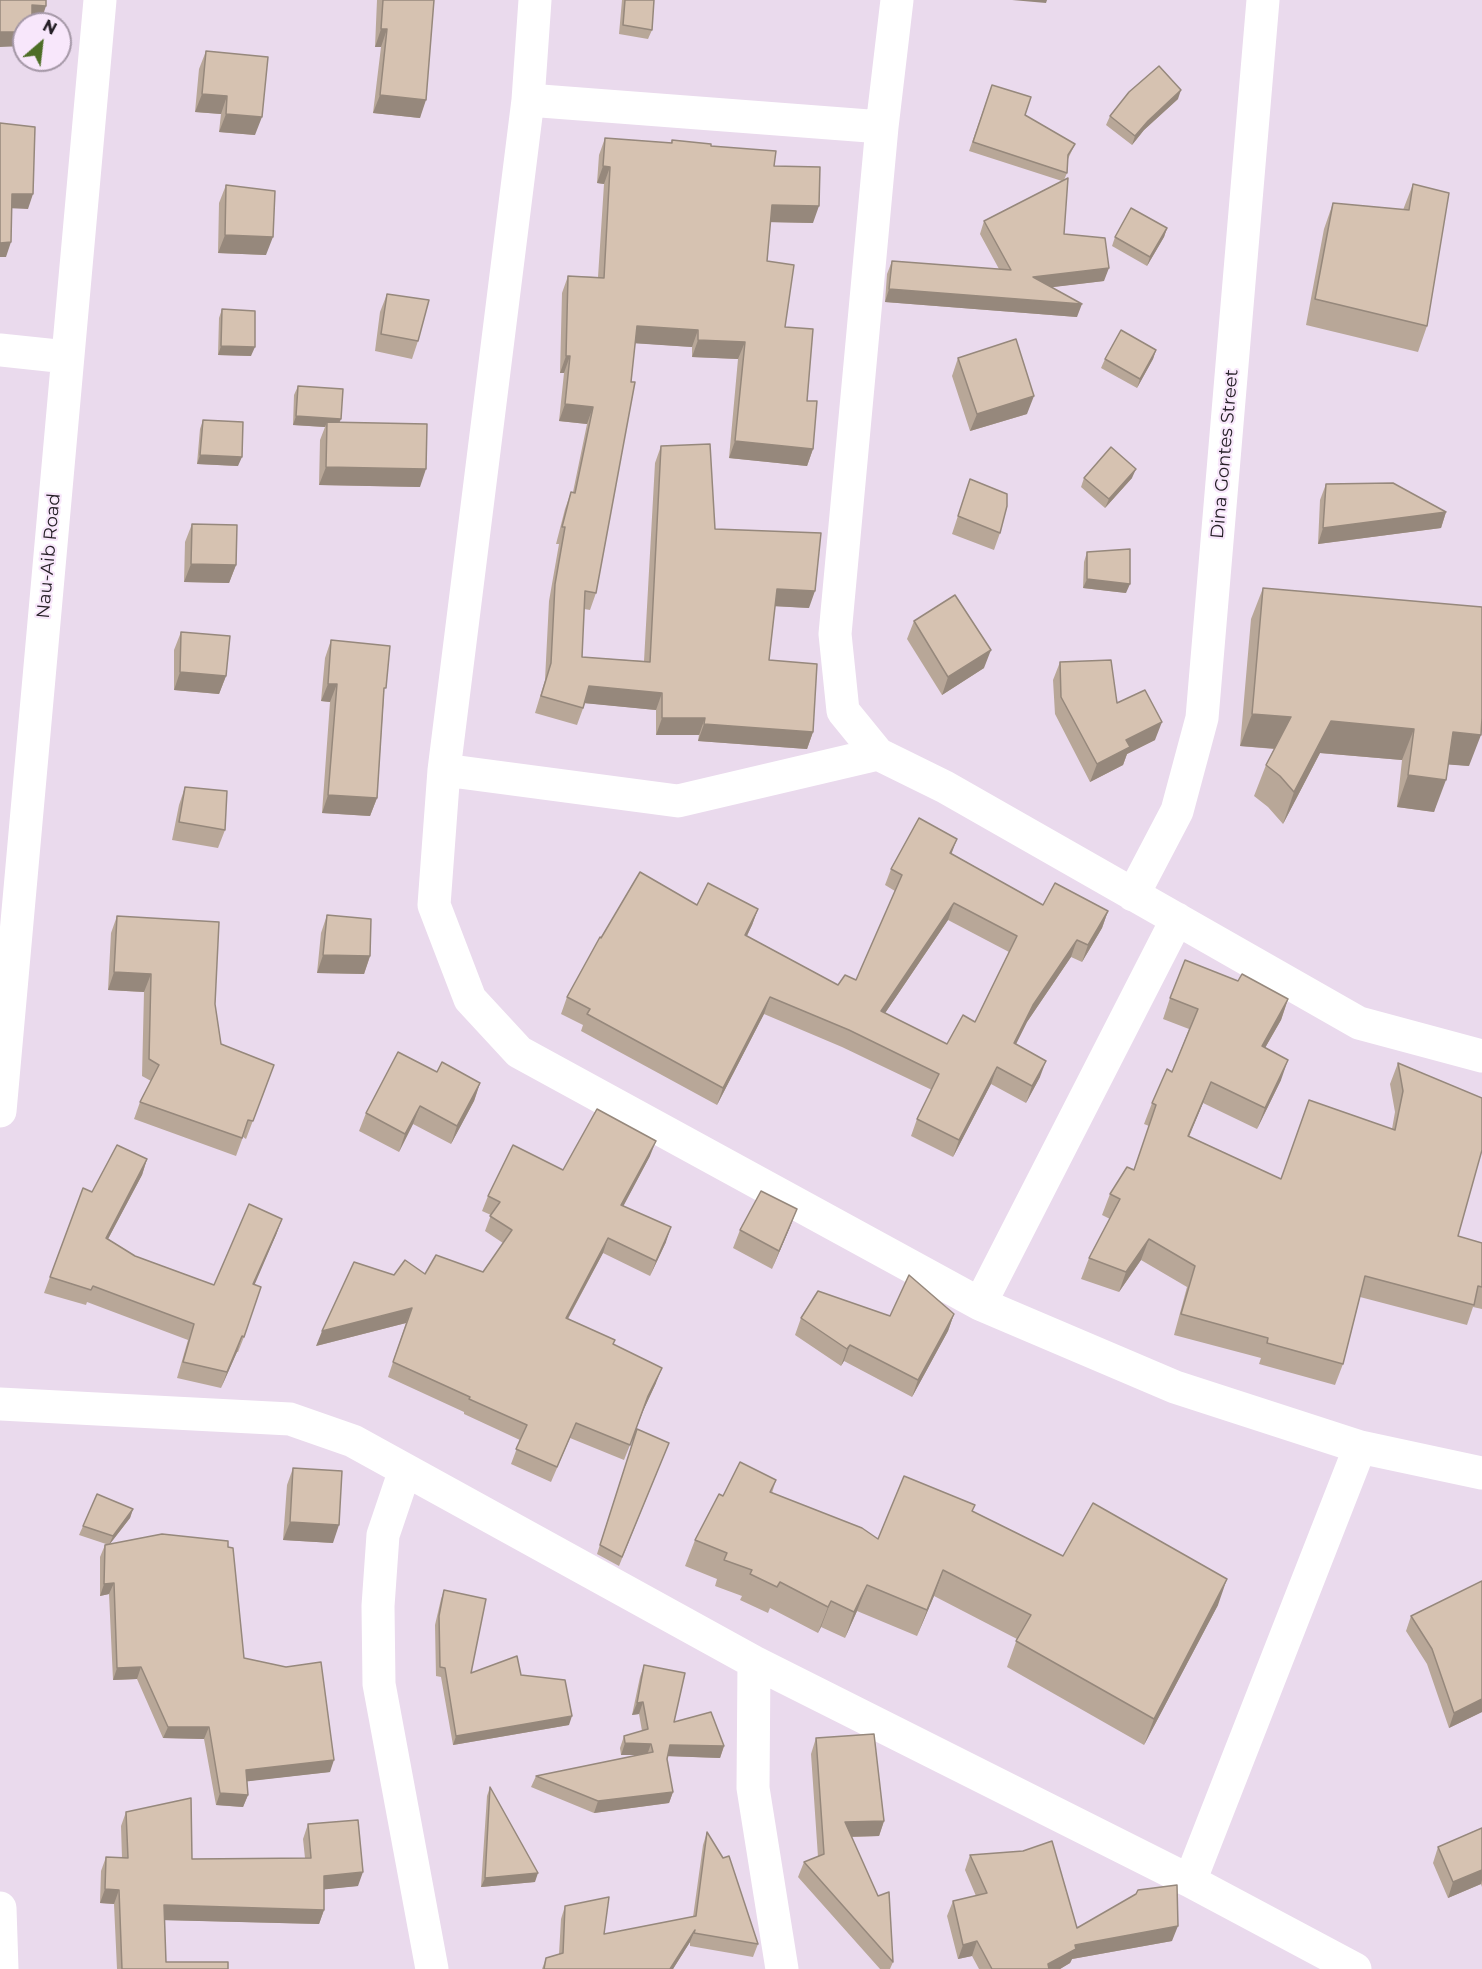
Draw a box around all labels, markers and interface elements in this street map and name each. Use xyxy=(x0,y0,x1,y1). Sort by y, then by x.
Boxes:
north arrow xyxy=(12,12,72,72)
text: N xyxy=(40,16,60,39)
street label: Dina Gontes Street xyxy=(1207,368,1243,540)
street label: Nau-Aib Road xyxy=(33,492,65,620)

